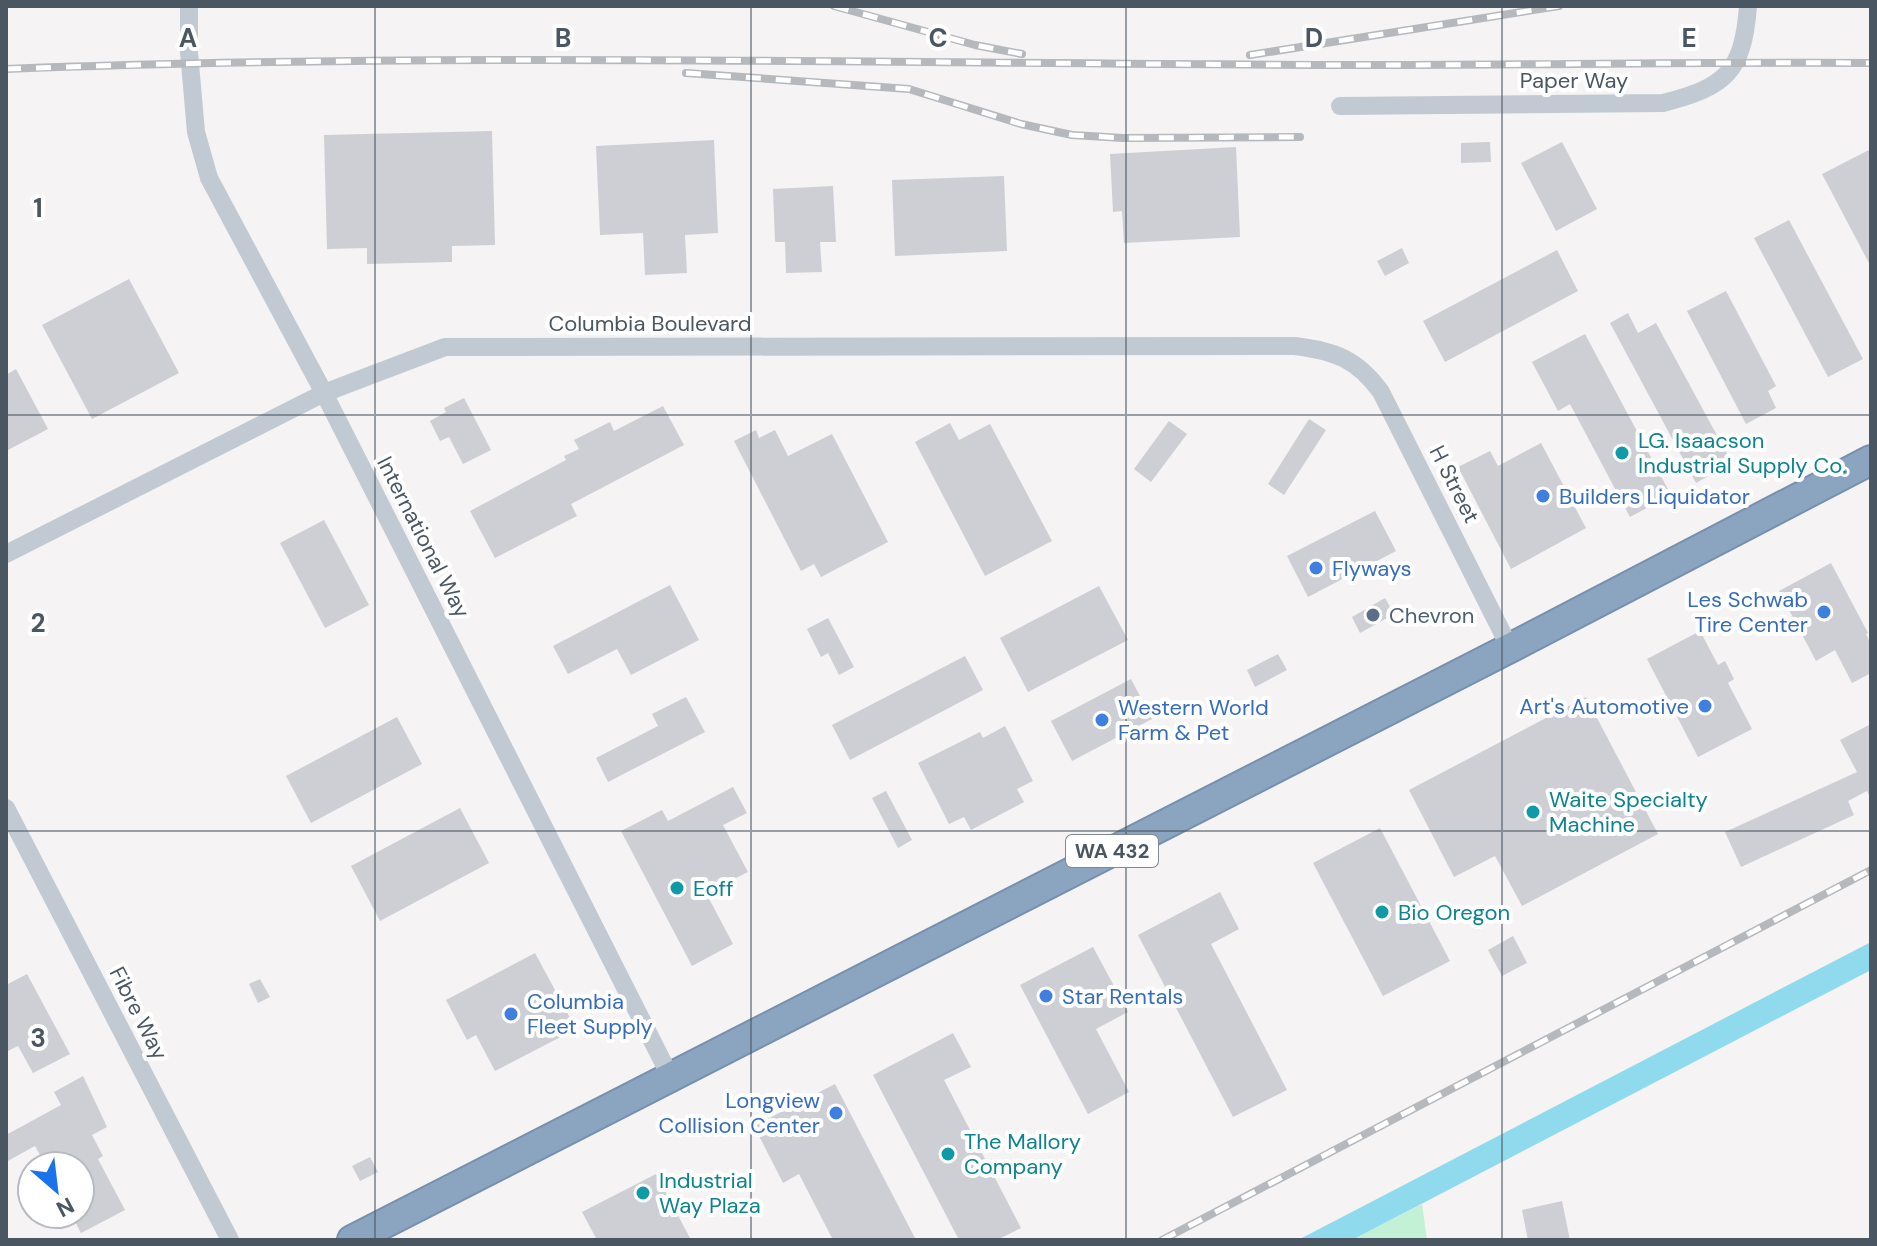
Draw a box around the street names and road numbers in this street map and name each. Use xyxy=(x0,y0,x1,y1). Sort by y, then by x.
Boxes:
street label: Paper Way xyxy=(1520,66,1628,95)
street label: Columbia Boulevard xyxy=(548,309,752,338)
street label: H Street xyxy=(1423,441,1486,528)
street label: International Way xyxy=(370,452,477,623)
road number: WA 432 xyxy=(1066,835,1158,867)
street label: Fibre Way xyxy=(103,962,174,1065)

